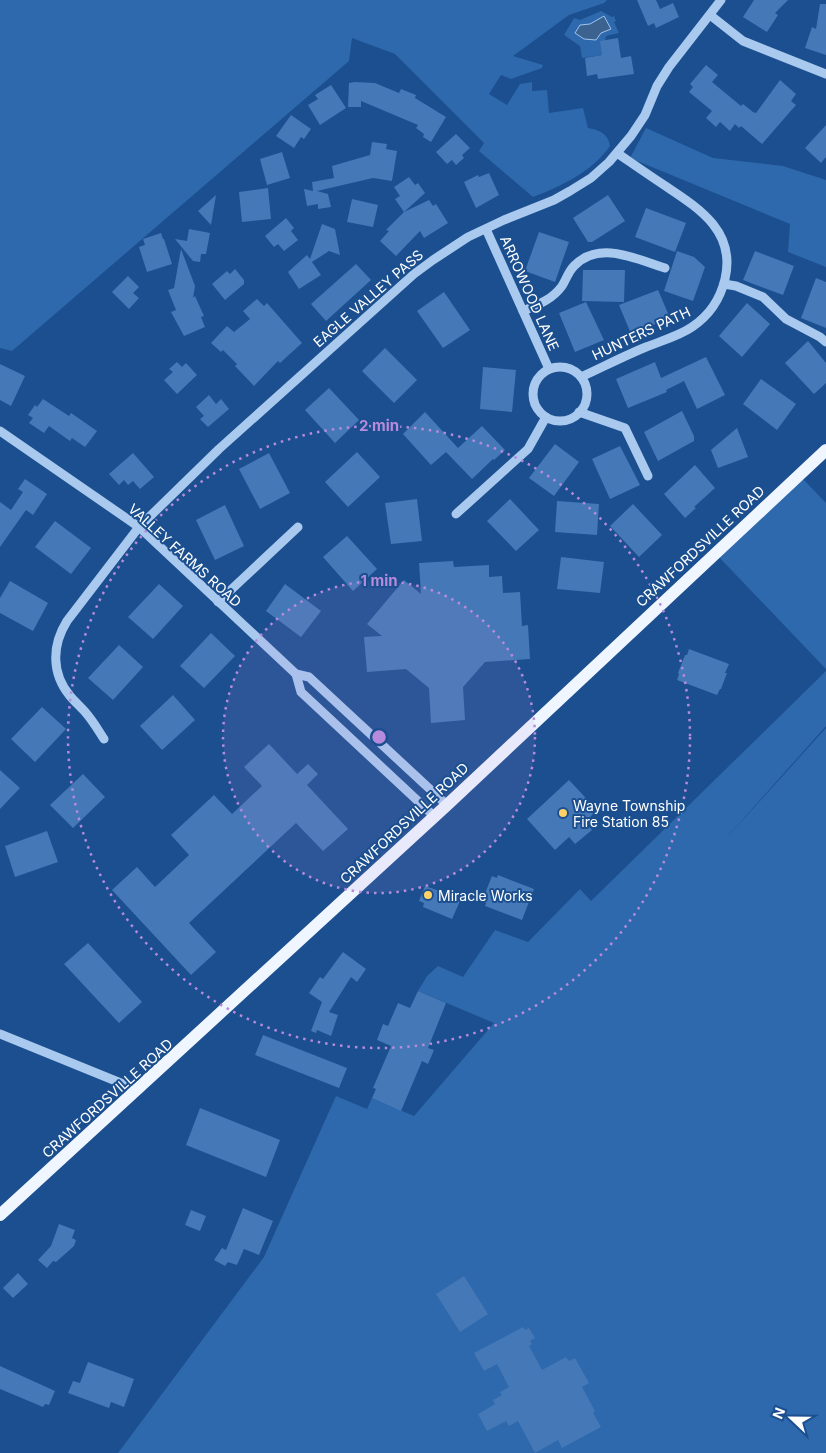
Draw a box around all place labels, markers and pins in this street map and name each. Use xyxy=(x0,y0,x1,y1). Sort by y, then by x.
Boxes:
centre of rings xyxy=(370,728,388,746)
place label: Wayne Township Fire Station 85 xyxy=(573,797,685,830)
marker: Wayne Township Fire Station 85 xyxy=(557,807,569,819)
place label: Miracle Works xyxy=(438,887,533,904)
marker: Miracle Works xyxy=(422,889,434,901)

